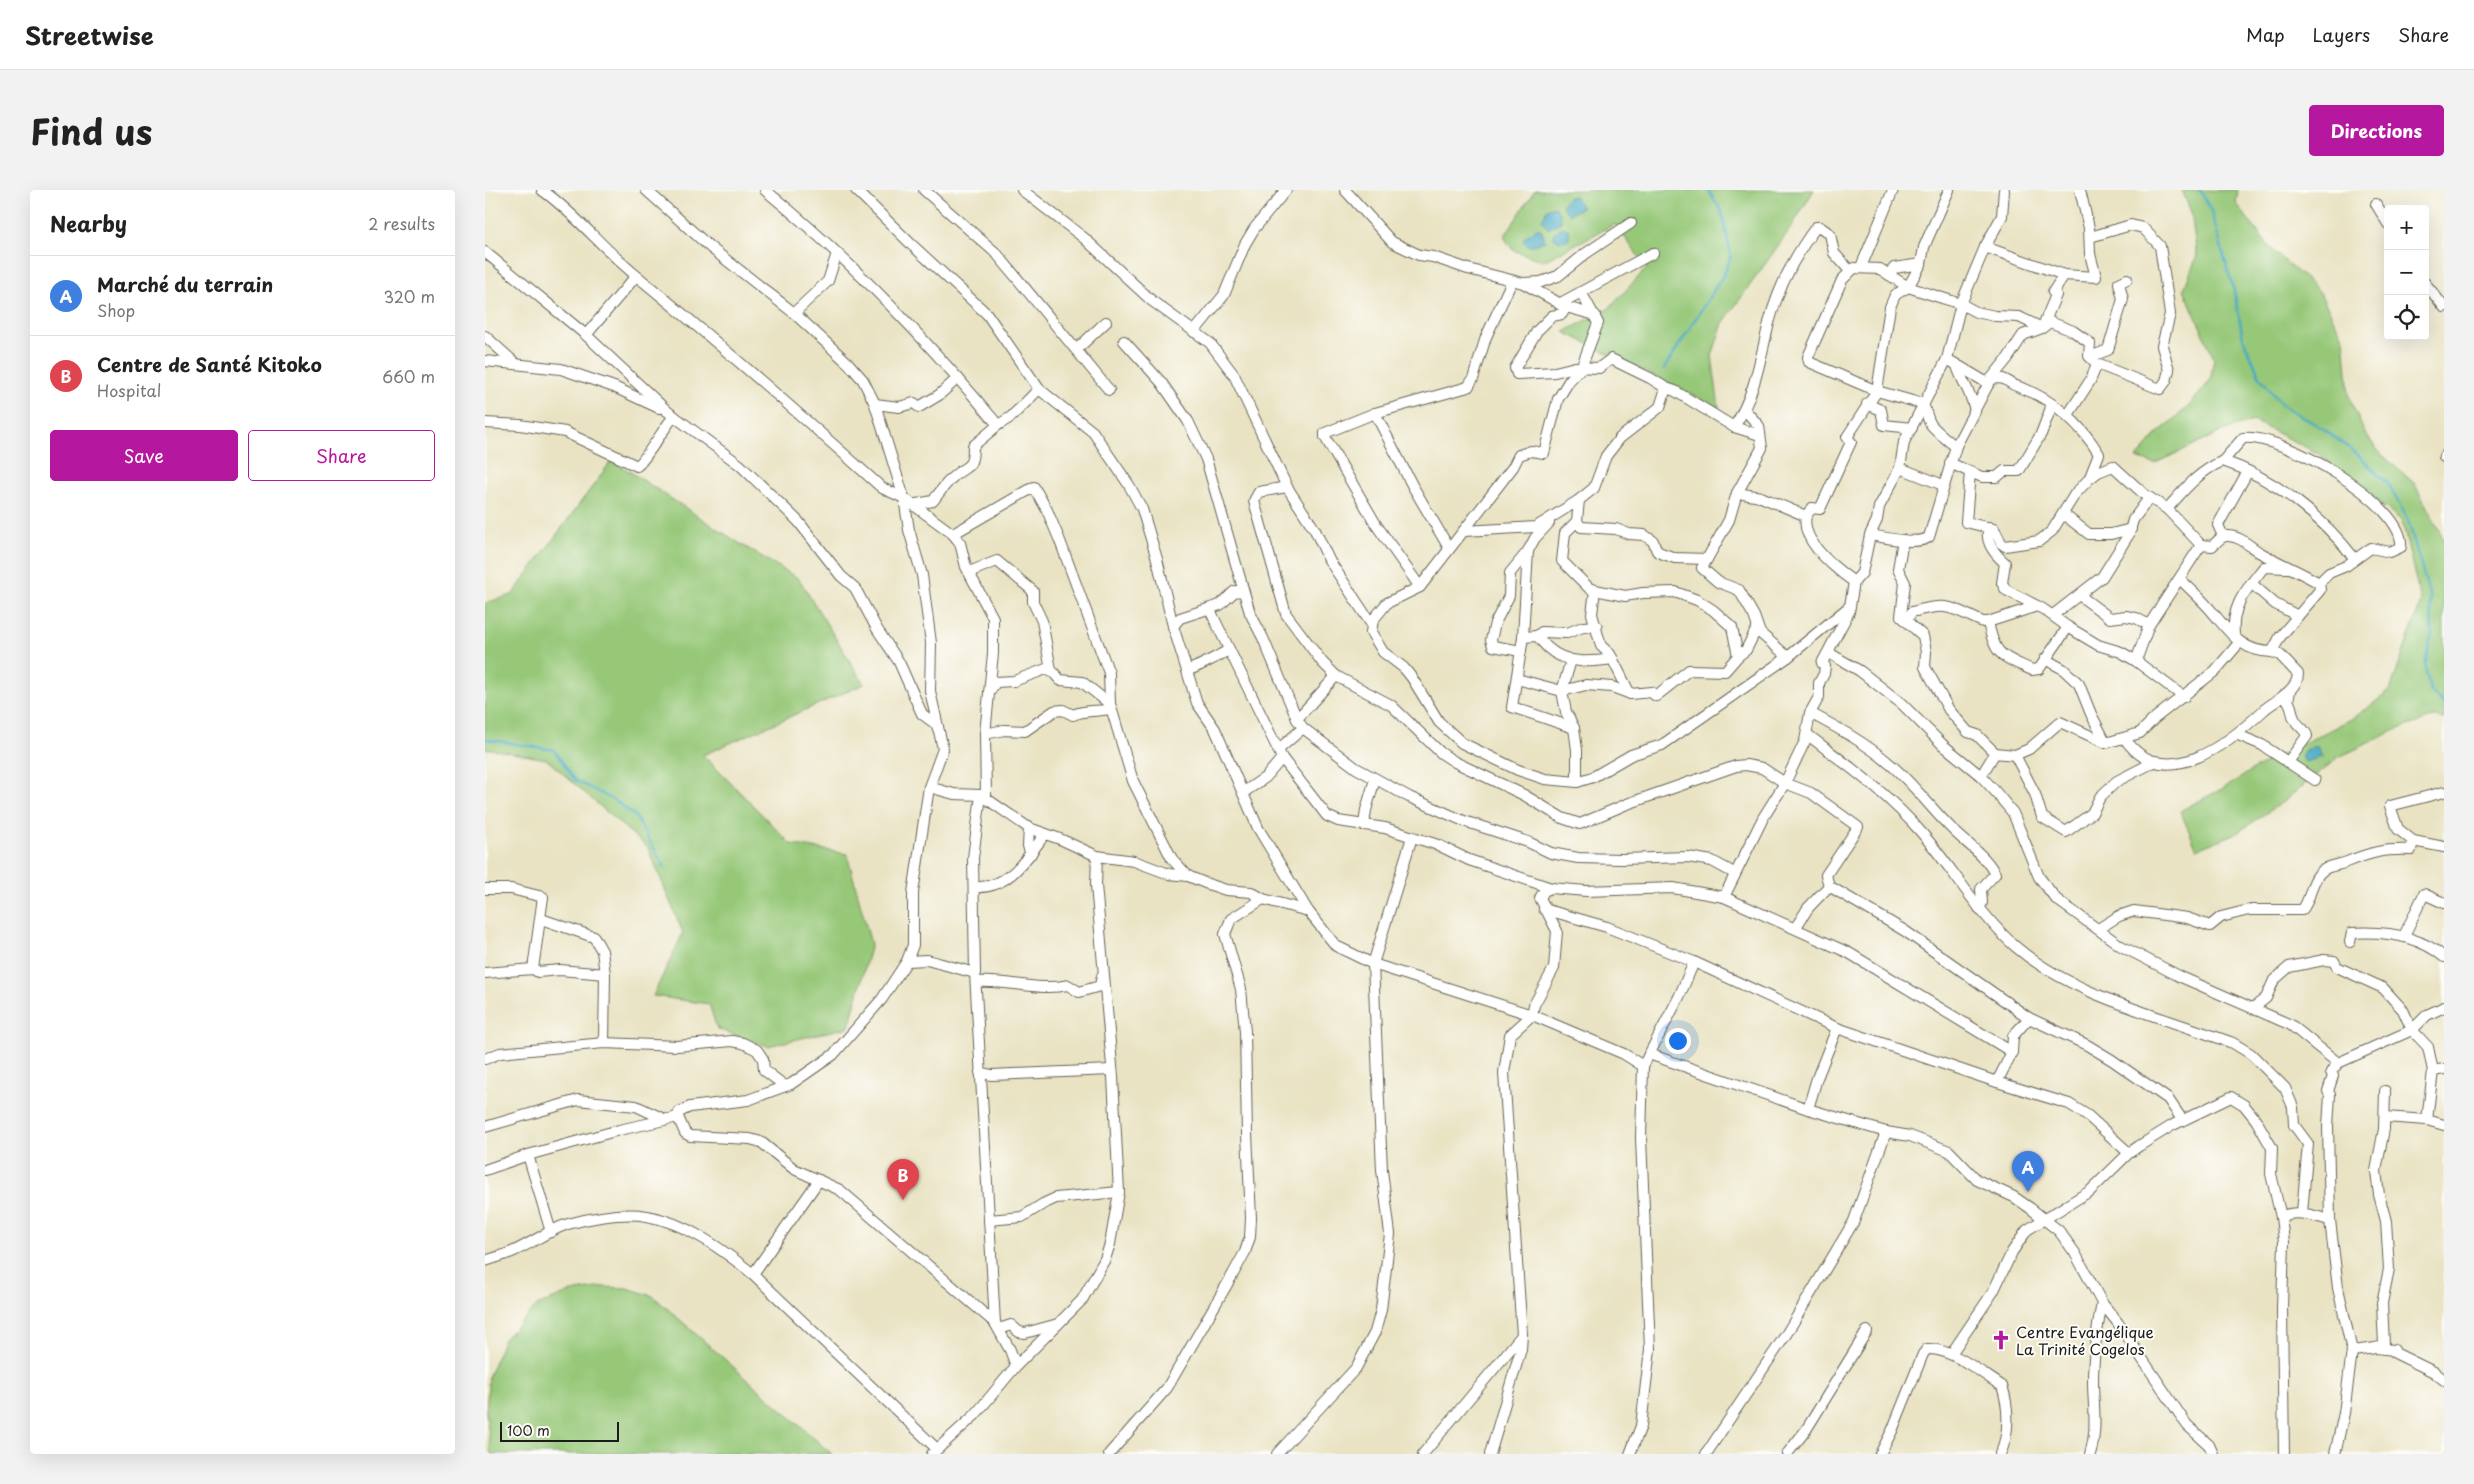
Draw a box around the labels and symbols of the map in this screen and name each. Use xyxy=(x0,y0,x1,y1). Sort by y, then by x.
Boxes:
your location xyxy=(1665,1028,1691,1054)
pin: A xyxy=(2012,1151,2044,1192)
pin: B xyxy=(887,1159,919,1200)
place label: Centre Evangélique La Trinité Cogelos xyxy=(2016,1320,2154,1360)
church icon: Centre Evangélique La Trinité Cogelos xyxy=(1990,1329,2012,1351)
scale bar xyxy=(500,1419,619,1442)

